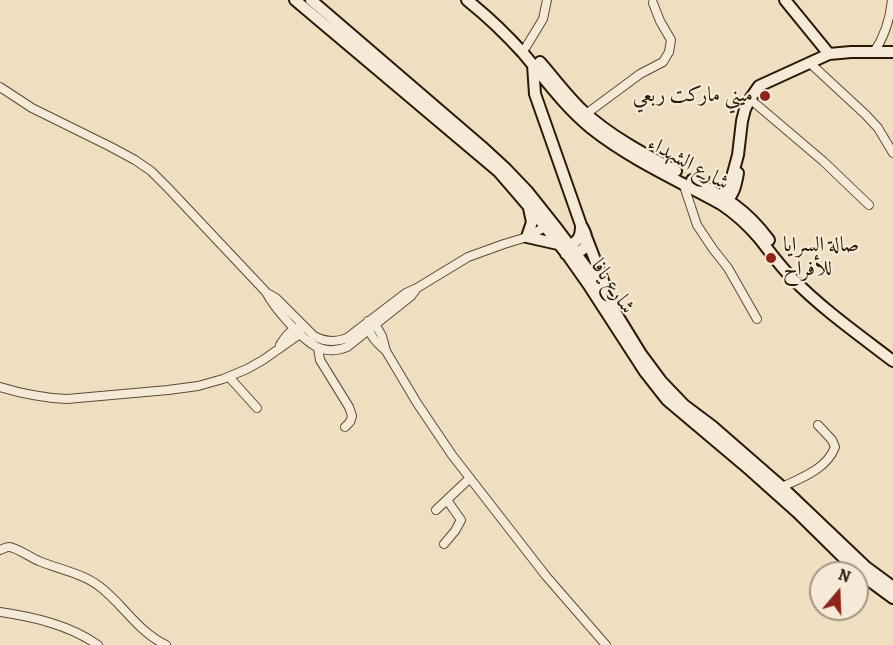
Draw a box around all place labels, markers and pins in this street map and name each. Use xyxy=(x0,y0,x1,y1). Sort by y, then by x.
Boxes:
place label: ميني ماركت ربعي xyxy=(633,83,753,109)
marker: ميني ماركت ربعي xyxy=(758,89,772,103)
place label: صالة السرايا للأفراح xyxy=(783,233,859,283)
marker: صالة السرايا للأفراح xyxy=(764,251,778,265)

